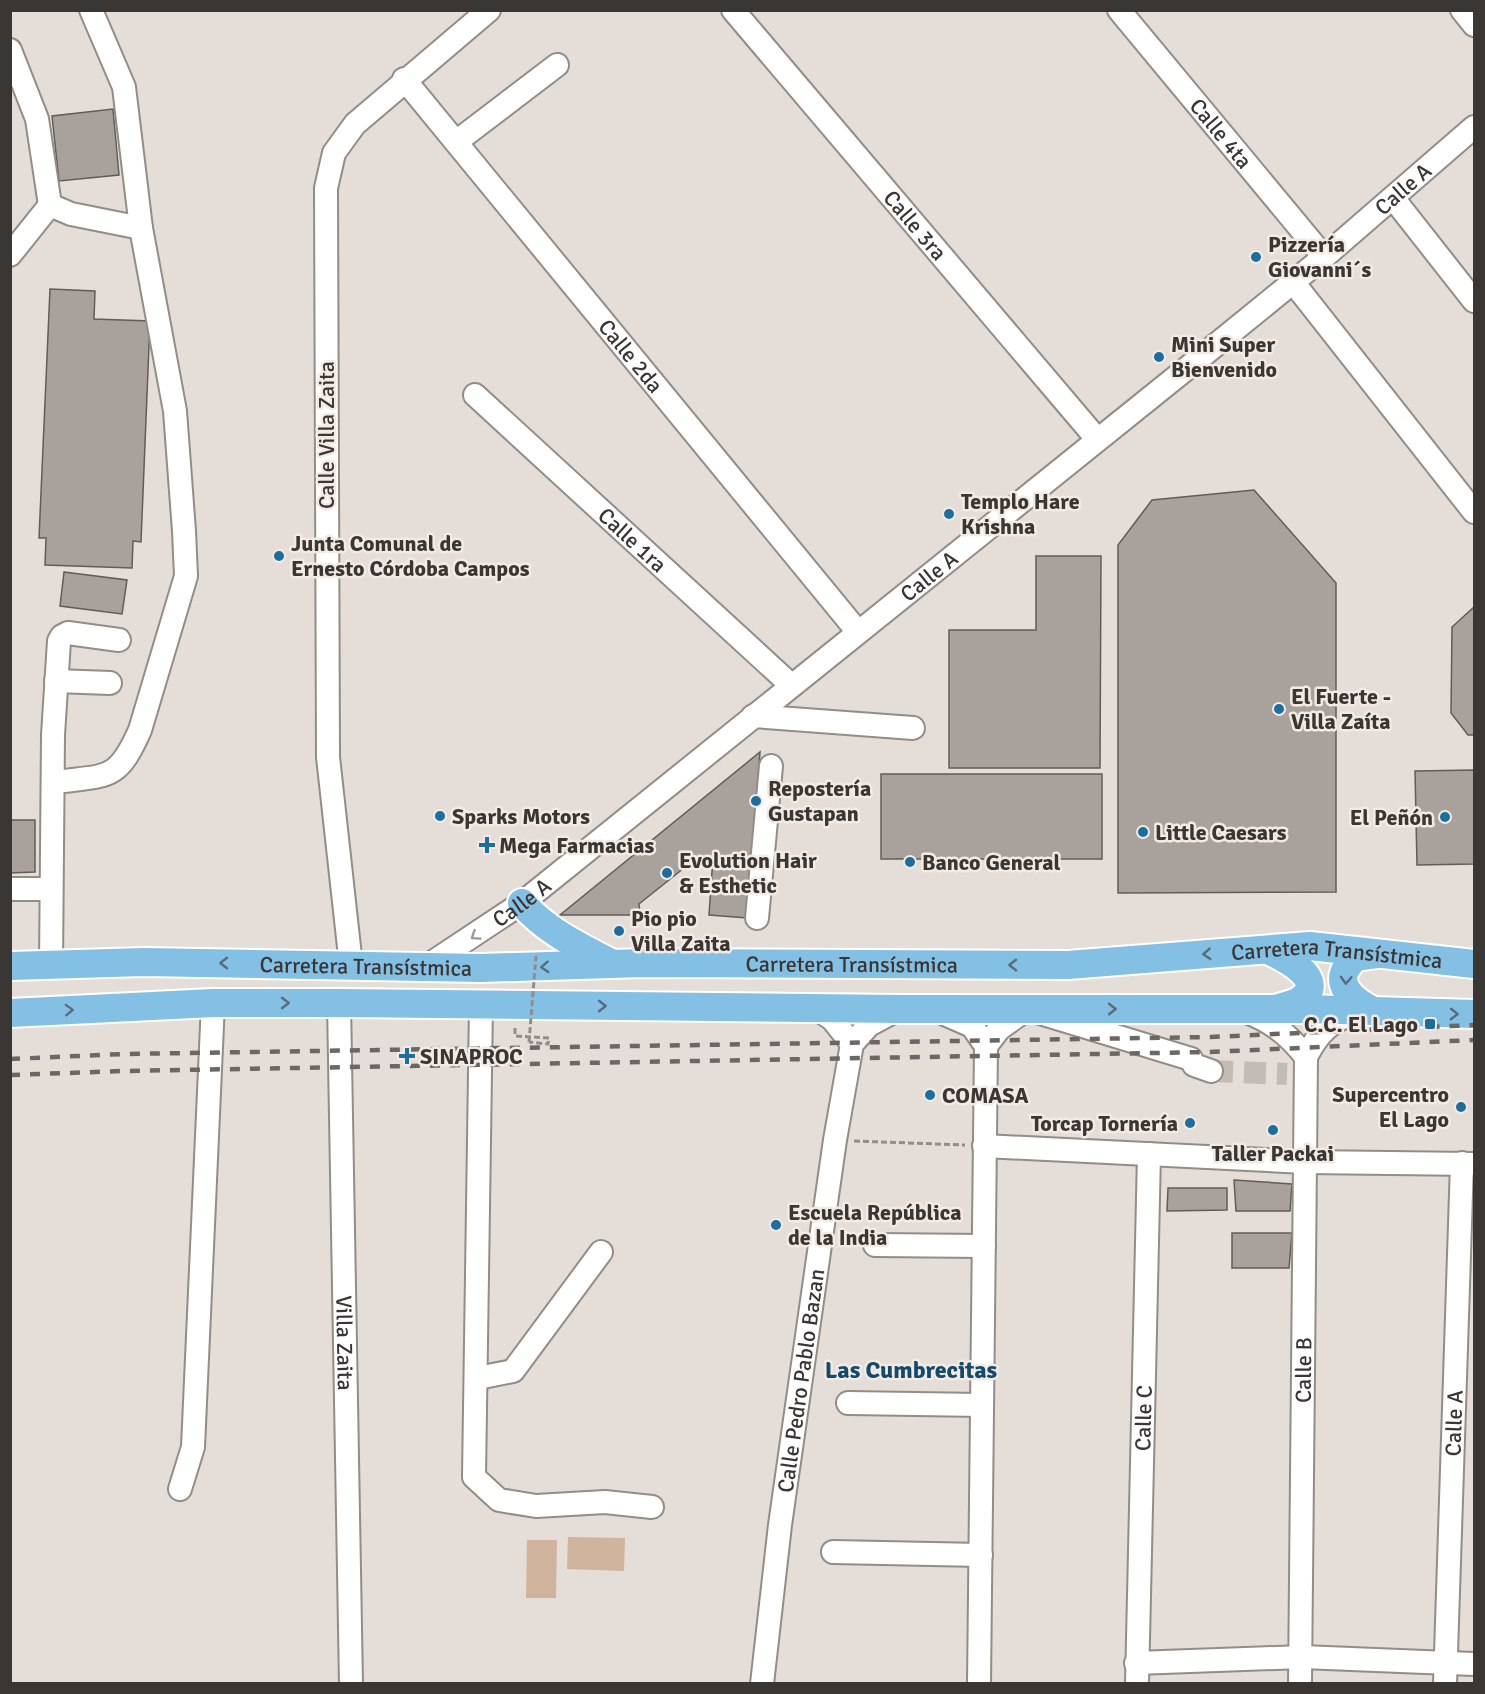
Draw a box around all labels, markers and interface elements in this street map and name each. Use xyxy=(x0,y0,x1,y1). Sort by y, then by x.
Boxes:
street label: Calle 4ta xyxy=(1184,92,1258,174)
street label: Calle A xyxy=(1369,157,1437,221)
street label: Calle 3ra xyxy=(878,184,953,266)
place label: Pizzería Giovanni´s xyxy=(1268,231,1371,283)
marker: Pizzería Giovanni´s xyxy=(1249,250,1263,264)
street label: Calle 2da xyxy=(593,313,669,398)
place label: Mini Super Bienvenido xyxy=(1171,331,1277,383)
marker: Mini Super Bienvenido xyxy=(1152,350,1166,364)
street label: Calle Villa Zaita xyxy=(313,361,340,509)
place label: Templo Hare Krishna xyxy=(961,488,1080,540)
street label: Calle 1ra xyxy=(593,501,673,578)
marker: Templo Hare Krishna xyxy=(942,507,956,521)
place label: Junta Comunal de Ernesto Córdoba Campos xyxy=(291,530,530,582)
street label: Calle A xyxy=(895,544,963,607)
marker: Junta Comunal de Ernesto Córdoba Campos xyxy=(272,549,286,563)
place label: El Fuerte - Villa Zaíta xyxy=(1291,683,1391,735)
marker: El Fuerte - Villa Zaíta xyxy=(1272,702,1286,716)
place label: Repostería Gustapan xyxy=(768,775,871,827)
marker: Repostería Gustapan xyxy=(749,794,763,808)
place label: Sparks Motors xyxy=(452,803,590,830)
place label: El Peñón xyxy=(1350,804,1433,831)
marker: Sparks Motors xyxy=(433,809,447,823)
marker: El Peñón xyxy=(1438,810,1452,824)
place label: Little Caesars xyxy=(1155,819,1287,846)
marker: Little Caesars xyxy=(1136,825,1150,839)
place label: Mega Farmacias xyxy=(499,832,655,859)
marker: Mega Farmacias xyxy=(480,838,494,852)
place label: Evolution Hair & Esthetic xyxy=(679,847,817,899)
place label: Banco General xyxy=(922,849,1061,876)
marker: Banco General xyxy=(903,855,917,869)
marker: Evolution Hair & Esthetic xyxy=(660,866,674,880)
street label: Calle A xyxy=(487,871,557,933)
place label: Pio pio Villa Zaita xyxy=(631,905,731,957)
marker: Pio pio Villa Zaita xyxy=(612,924,626,938)
one-way arrow xyxy=(471,929,482,940)
street label: Carretera Transístmica xyxy=(1230,932,1444,974)
one-way arrow xyxy=(1203,947,1212,960)
street label: Carretera Transístmica xyxy=(746,950,958,978)
street label: Carretera Transístmica xyxy=(259,951,472,981)
one-way arrow xyxy=(219,957,228,969)
one-way arrow xyxy=(1008,959,1017,971)
one-way arrow xyxy=(540,960,549,973)
one-way arrow xyxy=(1340,976,1353,985)
one-way arrow xyxy=(281,997,290,1009)
one-way arrow xyxy=(598,1000,607,1012)
one-way arrow xyxy=(1108,1003,1117,1015)
one-way arrow xyxy=(64,1004,73,1017)
one-way arrow xyxy=(1450,1008,1459,1020)
place label: C.C. El Lago xyxy=(1304,1011,1418,1038)
marker: C.C. El Lago xyxy=(1423,1017,1437,1031)
place label: SINAPROC xyxy=(420,1043,523,1070)
marker: SINAPROC xyxy=(398,1047,416,1065)
place label: Supercentro El Lago xyxy=(1332,1081,1449,1133)
place label: COMASA xyxy=(942,1082,1029,1109)
marker: COMASA xyxy=(923,1088,937,1102)
marker: Supercentro El Lago xyxy=(1454,1100,1468,1114)
place label: Torcap Tornería xyxy=(1031,1110,1178,1137)
marker: Torcap Tornería xyxy=(1183,1116,1197,1130)
marker: Taller Packai xyxy=(1266,1123,1280,1137)
place label: Taller Packai xyxy=(1212,1140,1334,1167)
place label: Escuela República de la India xyxy=(788,1199,962,1251)
marker: Escuela República de la India xyxy=(769,1218,783,1232)
street label: Calle Pedro Pablo Bazan xyxy=(771,1267,830,1494)
street label: Villa Zaita xyxy=(331,1295,359,1391)
street label: Calle B xyxy=(1289,1337,1317,1403)
district label: Las Cumbrecitas xyxy=(825,1355,998,1385)
street label: Calle C xyxy=(1129,1385,1157,1451)
street label: Calle A xyxy=(1439,1389,1468,1457)

